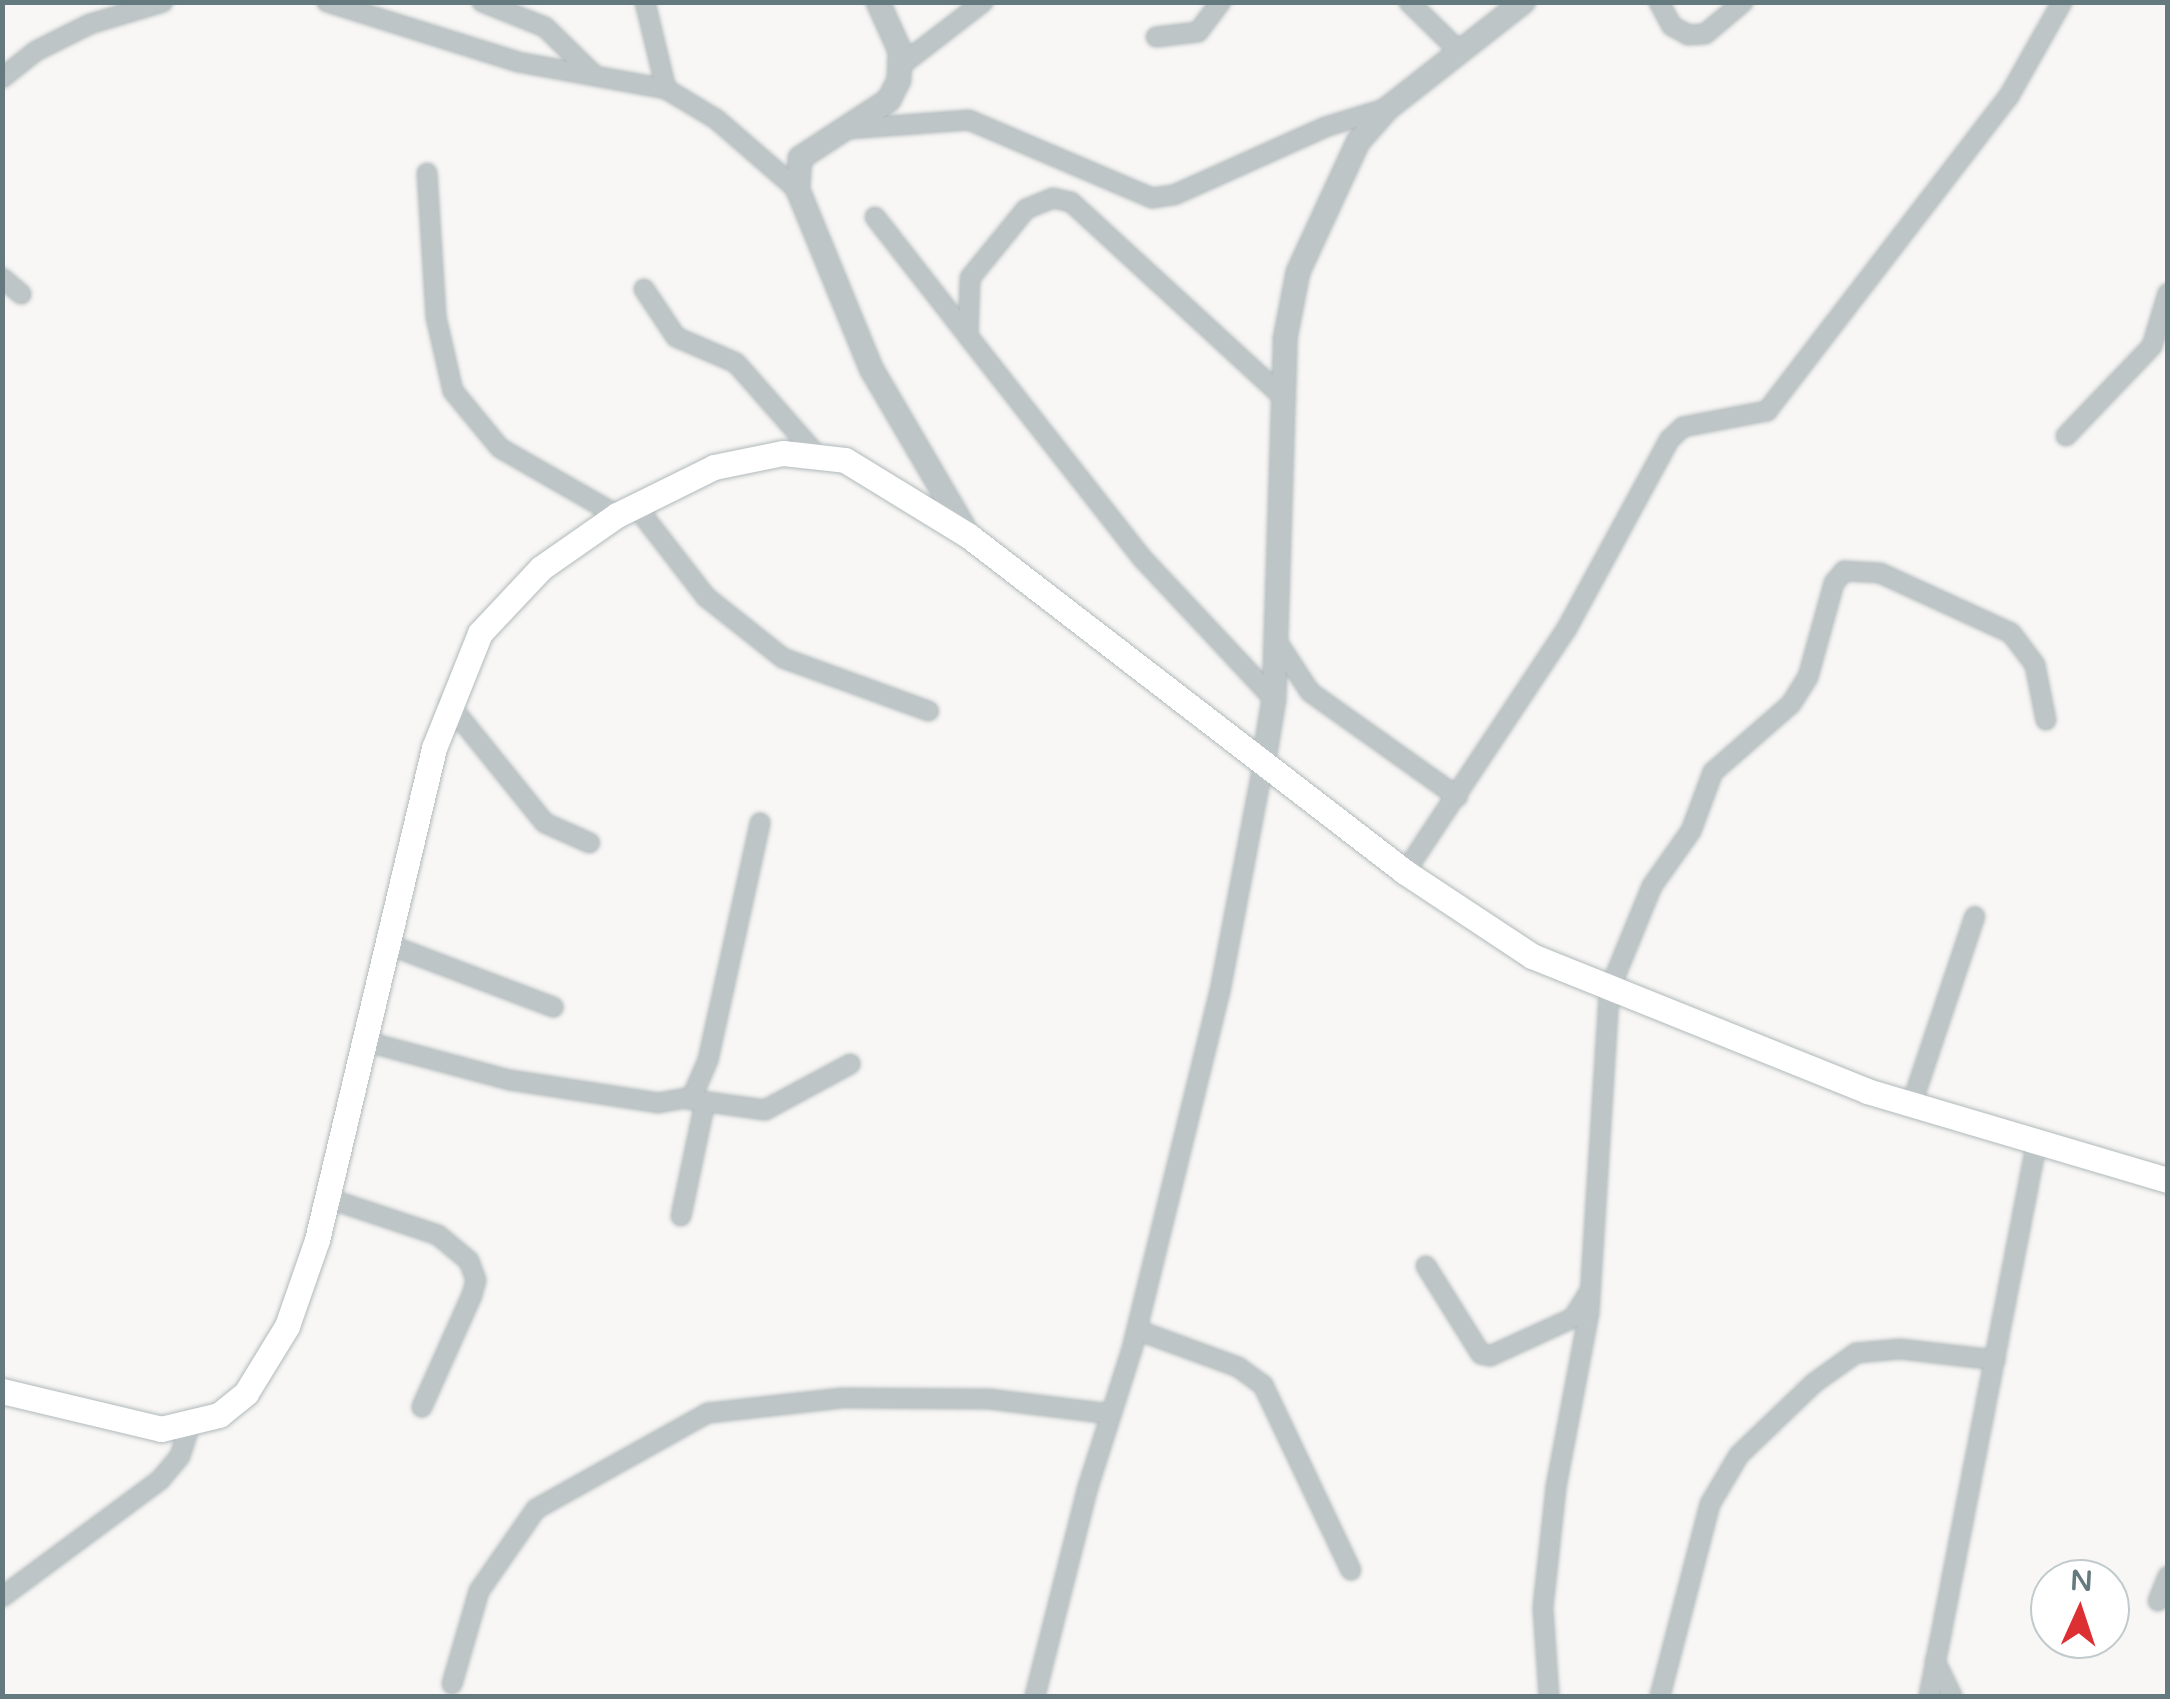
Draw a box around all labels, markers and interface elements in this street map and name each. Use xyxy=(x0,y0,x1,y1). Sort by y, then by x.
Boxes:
north arrow xyxy=(2030,1559,2130,1659)
text: N xyxy=(2069,1563,2094,1599)

